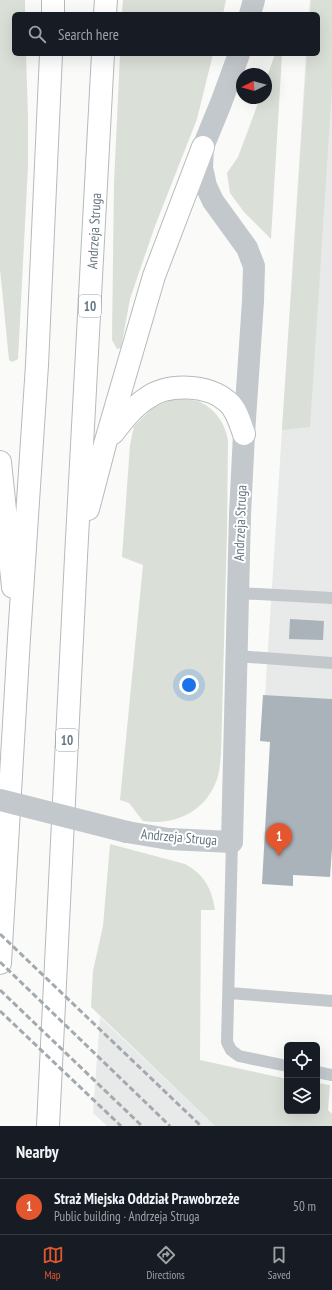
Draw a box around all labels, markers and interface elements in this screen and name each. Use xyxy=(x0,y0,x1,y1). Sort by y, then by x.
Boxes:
search box xyxy=(12,12,320,56)
icon: search xyxy=(26,23,48,45)
text: Search here xyxy=(58,25,119,44)
north arrow xyxy=(236,68,272,104)
street label: Andrzeja Struga xyxy=(83,192,105,270)
road number: 10 xyxy=(79,295,101,317)
street label: Andrzeja Struga xyxy=(230,485,250,561)
your location xyxy=(179,675,199,695)
road number: 10 xyxy=(56,729,78,751)
pin: 1 xyxy=(266,823,292,856)
street label: Andrzeja Struga xyxy=(140,825,218,849)
map controls xyxy=(284,1042,320,1114)
button: locate xyxy=(284,1042,320,1078)
button: layers xyxy=(284,1078,320,1114)
text: Nearby xyxy=(16,1141,59,1163)
text: Straż Miejska Oddział Prawobrzeże xyxy=(54,1189,240,1208)
text: 1 xyxy=(26,1198,32,1215)
text: 50 m xyxy=(293,1198,316,1215)
text: Public building · Andrzeja Struga xyxy=(54,1208,199,1225)
tab: Map xyxy=(42,1244,64,1282)
tab: Directions xyxy=(147,1244,185,1282)
tab: Saved xyxy=(268,1244,290,1282)

